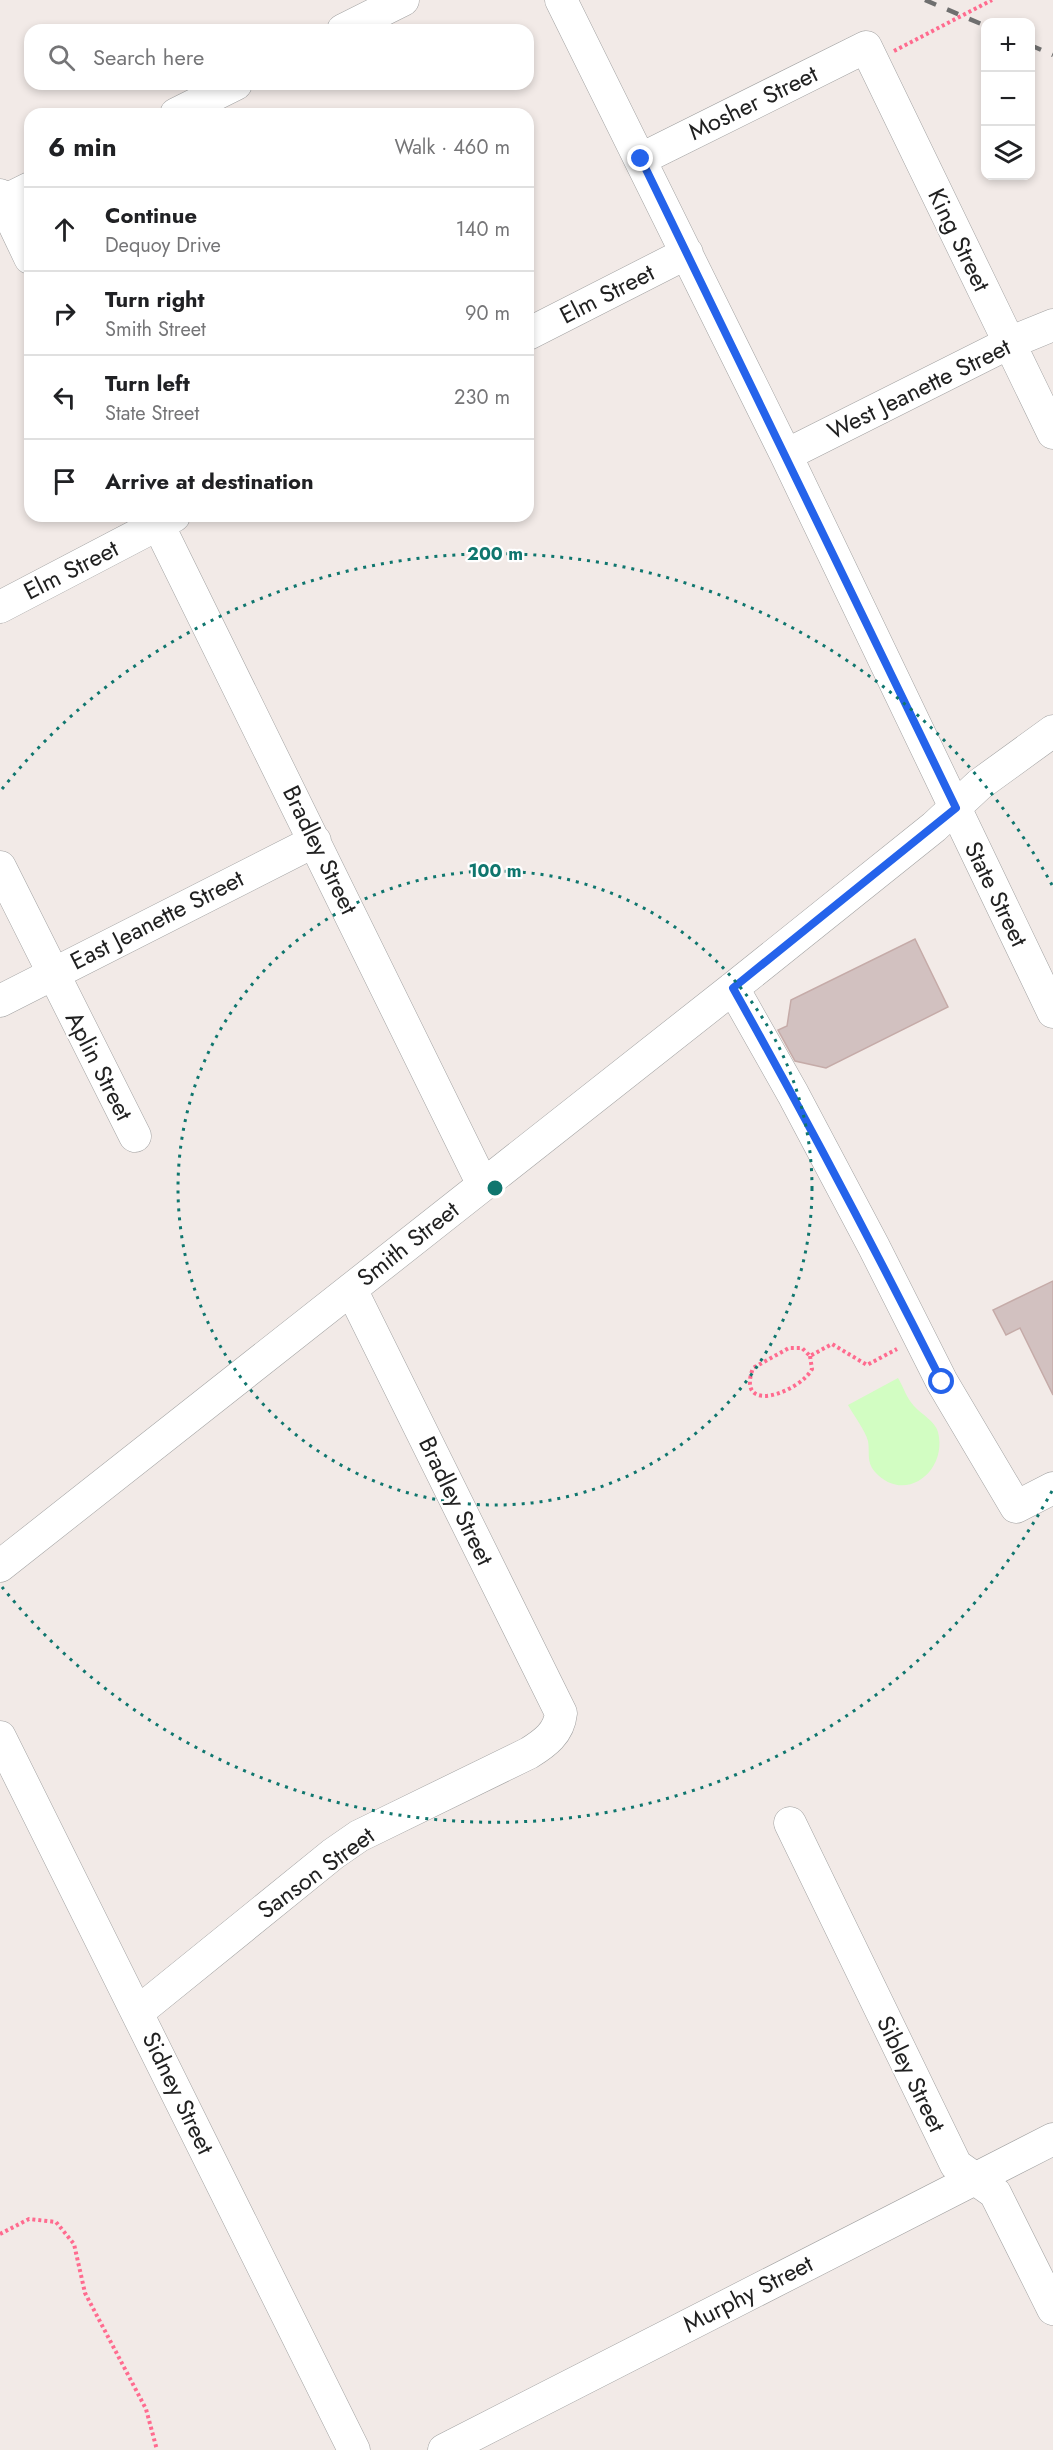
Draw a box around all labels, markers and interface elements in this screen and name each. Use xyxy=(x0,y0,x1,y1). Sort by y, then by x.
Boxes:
map controls xyxy=(981,18,1035,180)
button: + xyxy=(981,18,1035,72)
search box xyxy=(24,24,534,90)
icon: search xyxy=(45,41,78,74)
text: Search here xyxy=(93,41,204,73)
street label: Mosher Street xyxy=(682,56,824,149)
button: − xyxy=(981,72,1035,126)
button: layers xyxy=(981,126,1035,180)
text: 6 min xyxy=(48,128,117,166)
text: Walk · 460 m xyxy=(394,133,510,162)
route end xyxy=(627,145,653,171)
street label: King Street xyxy=(919,182,1000,297)
text: Continue xyxy=(105,199,197,231)
icon: ahead xyxy=(48,213,81,246)
text: 140 m xyxy=(456,215,510,244)
text: Dequoy Drive xyxy=(105,231,221,260)
street label: Elm Street xyxy=(553,255,660,332)
text: Turn right xyxy=(105,283,205,315)
icon: right xyxy=(48,297,81,330)
text: 90 m xyxy=(465,299,510,328)
text: Smith Street xyxy=(105,315,206,344)
street label: West Jeanette Street xyxy=(821,329,1016,448)
text: Turn left xyxy=(105,367,190,399)
icon: left xyxy=(48,381,81,414)
text: 230 m xyxy=(454,383,510,412)
text: State Street xyxy=(105,399,199,428)
icon: arrive xyxy=(48,465,81,498)
text: Arrive at destination xyxy=(105,465,314,497)
street label: Elm Street xyxy=(17,531,124,608)
text: 200 m xyxy=(467,541,523,567)
street label: Bradley Street xyxy=(274,779,367,920)
street label: State Street xyxy=(956,835,1037,952)
text: 100 m xyxy=(468,858,522,884)
street label: East Jeanette Street xyxy=(64,861,250,978)
street label: Aplin Street xyxy=(57,1005,142,1127)
centre of rings xyxy=(485,1178,505,1198)
street label: Smith Street xyxy=(349,1192,466,1295)
route start xyxy=(928,1368,954,1394)
street label: Bradley Street xyxy=(410,1430,503,1571)
street label: Sanson Street xyxy=(250,1818,382,1927)
street label: Sibley Street xyxy=(868,2010,955,2138)
street label: Sidney Street xyxy=(134,2025,223,2160)
street label: Murphy Street xyxy=(677,2246,819,2341)

